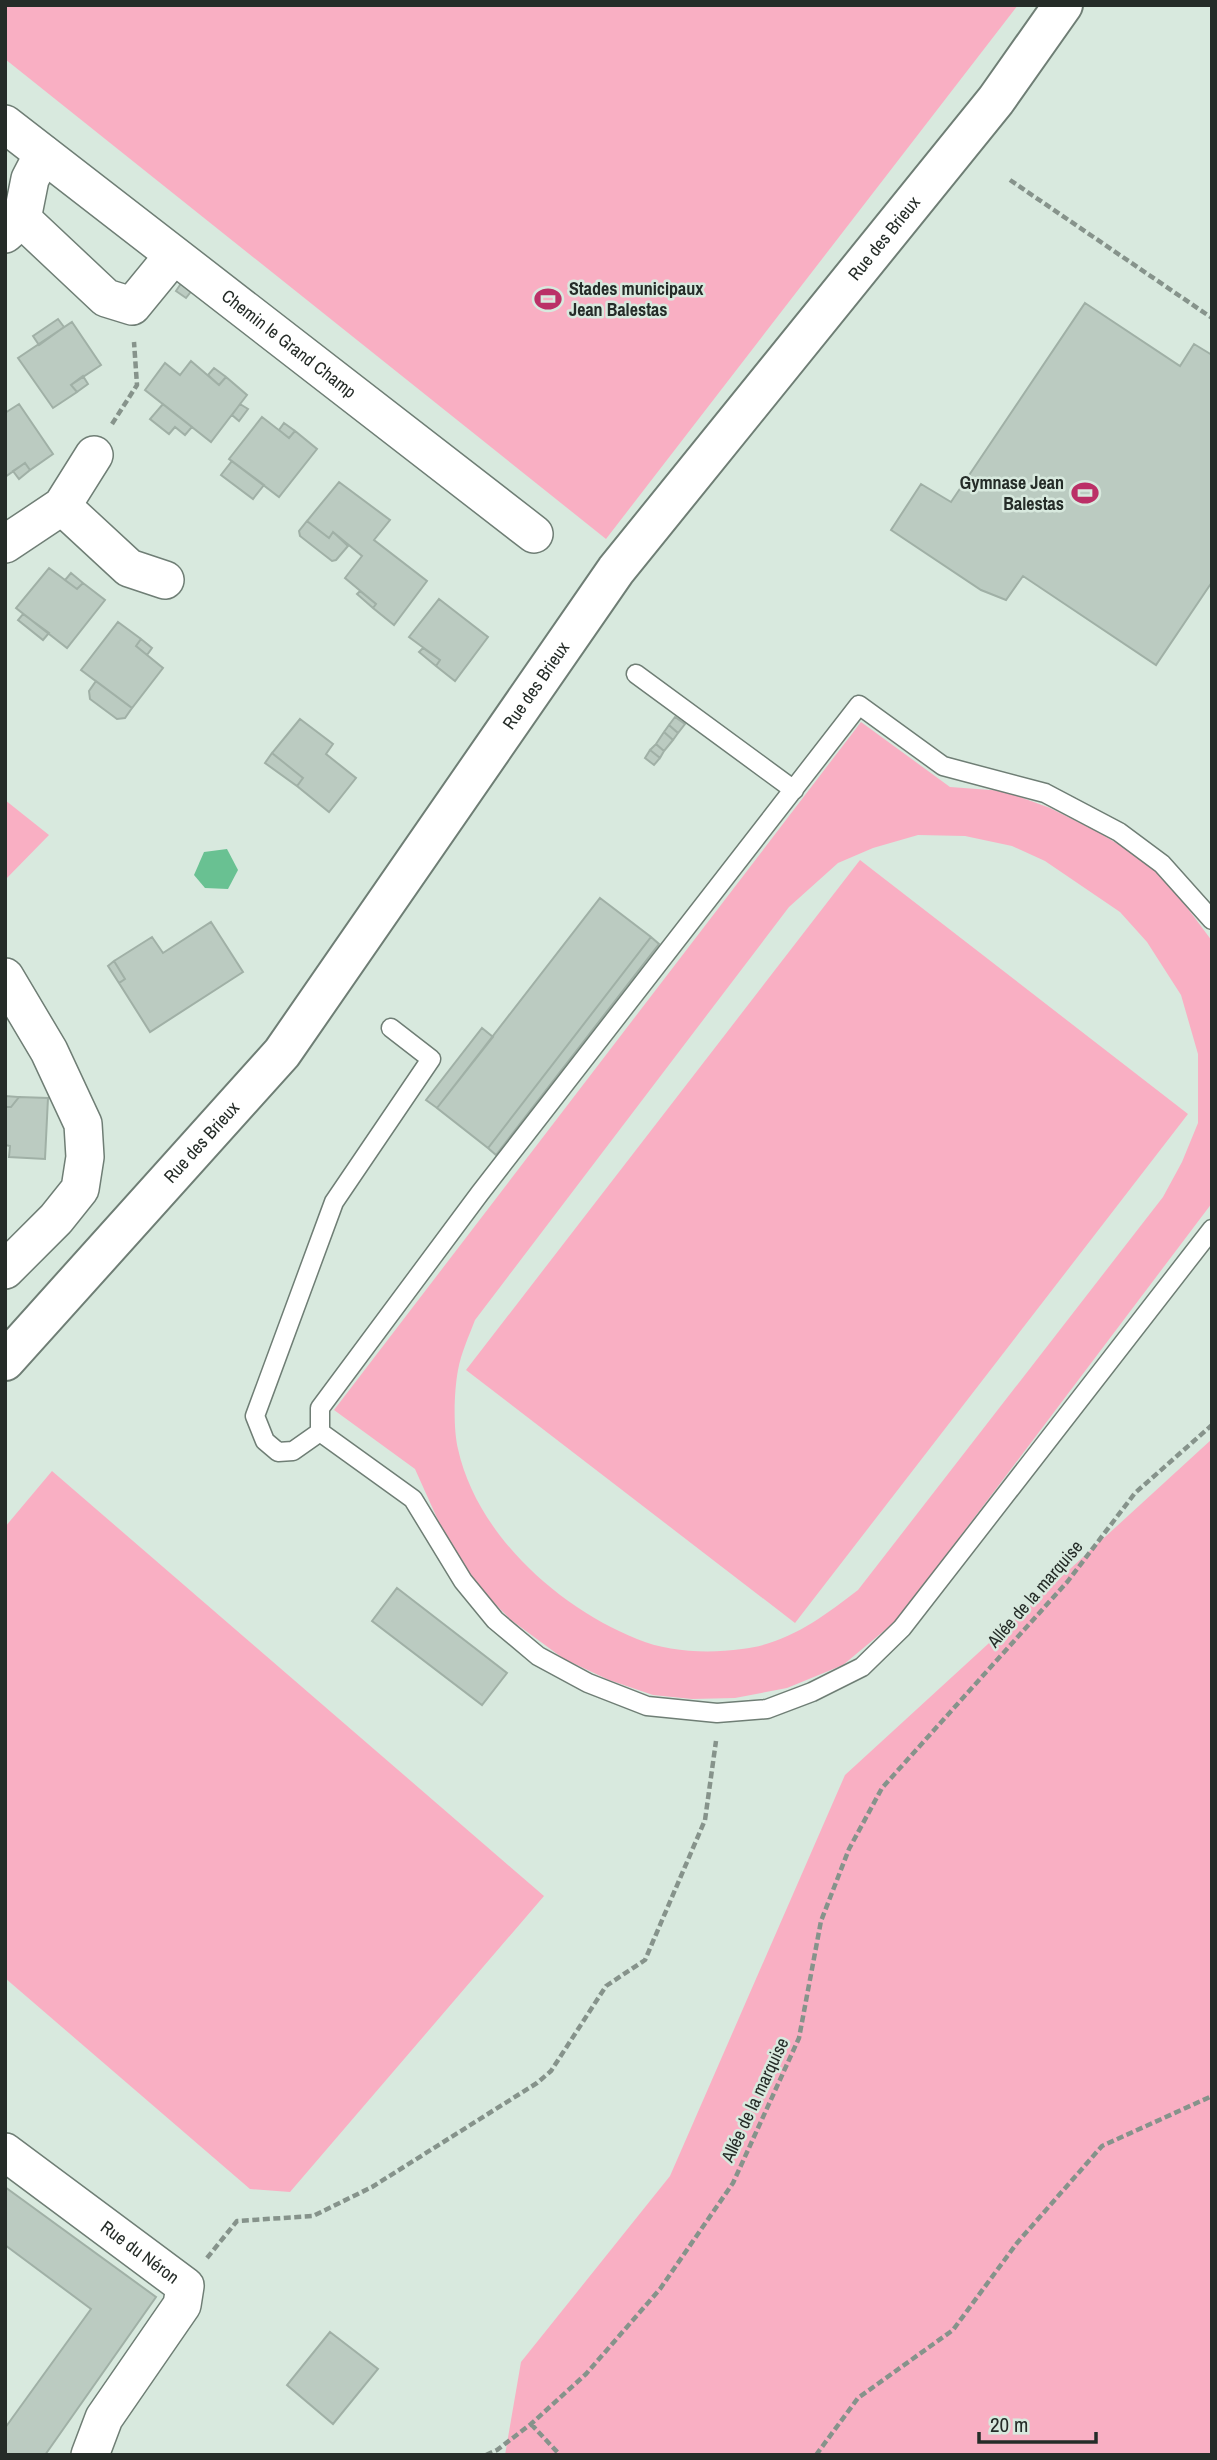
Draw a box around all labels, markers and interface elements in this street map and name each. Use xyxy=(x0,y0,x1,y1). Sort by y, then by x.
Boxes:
street label: Rue des Brieux xyxy=(842,190,926,285)
place label: Stades municipaux Jean Balestas xyxy=(569,276,704,322)
street label: Chemin le Grand Champ xyxy=(217,283,362,404)
sports icon: Stades municipaux Jean Balestas xyxy=(533,284,563,314)
place label: Gymnase Jean Balestas xyxy=(960,470,1064,516)
sports icon: Gymnase Jean Balestas xyxy=(1070,478,1100,508)
street label: Rue des Brieux xyxy=(496,636,575,734)
street label: Rue des Brieux xyxy=(158,1095,245,1188)
street label: Allée de la marquise xyxy=(980,1535,1088,1653)
street label: Allée de la marquise xyxy=(714,2034,794,2167)
street label: Rue du Néron xyxy=(96,2214,184,2289)
scale bar xyxy=(979,2400,1096,2444)
text: 20 m xyxy=(990,2410,1028,2439)

